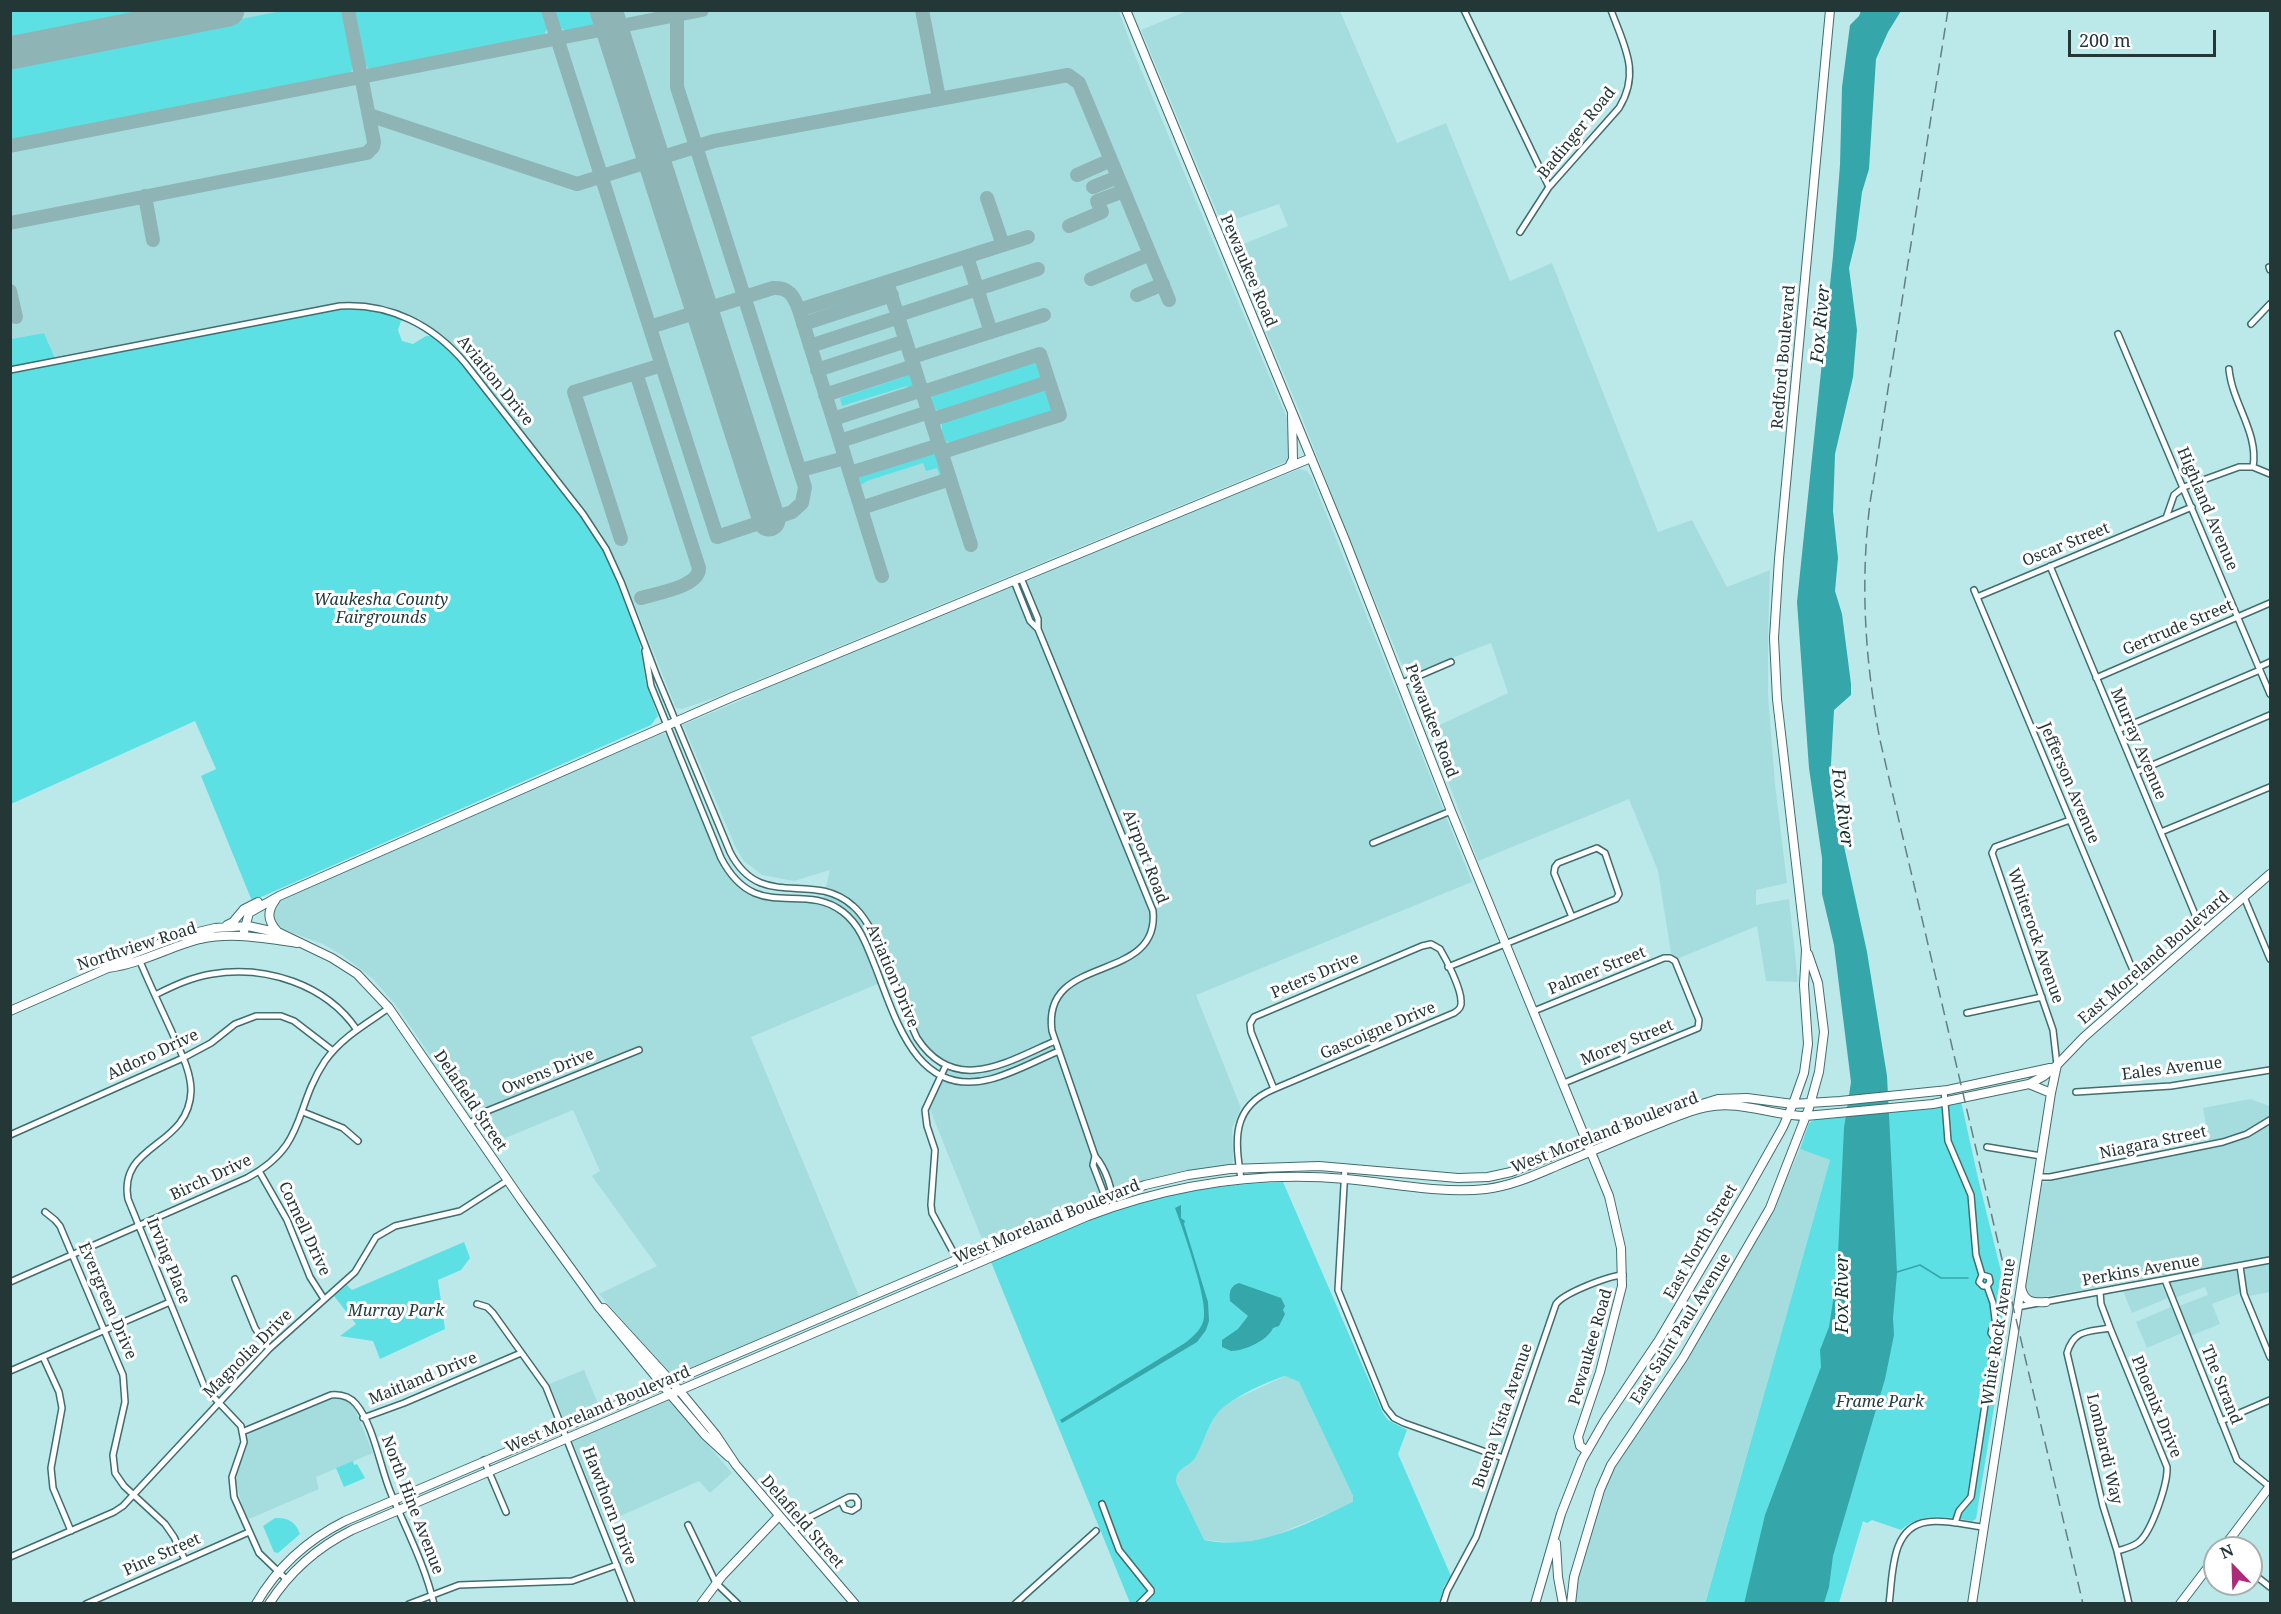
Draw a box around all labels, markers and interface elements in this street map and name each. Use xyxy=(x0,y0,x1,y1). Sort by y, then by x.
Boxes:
scale bar xyxy=(2071,18,2220,56)
text: 200 m xyxy=(2079,28,2131,52)
street label: Badinger Road xyxy=(1534,83,1620,183)
street label: Pewaukee Road xyxy=(1216,212,1280,330)
street label: Redford Boulevard xyxy=(1768,284,1800,430)
water label: Fox River xyxy=(1807,284,1835,364)
street label: Aviation Drive xyxy=(453,332,537,430)
street label: Highland Avenue xyxy=(2172,444,2242,574)
street label: Oscar Street xyxy=(2020,519,2112,571)
park label: Waukesha County Fairgrounds xyxy=(314,590,448,628)
street label: Gertrude Street xyxy=(2120,596,2236,660)
street label: Pewaukee Road xyxy=(1401,662,1461,780)
street label: Murray Avenue xyxy=(2106,685,2170,803)
street label: Jefferson Avenue xyxy=(2035,720,2103,846)
water label: Fox River xyxy=(1826,767,1858,849)
street label: Airport Road xyxy=(1118,807,1172,907)
street label: Whiterock Avenue xyxy=(2003,866,2067,1006)
street label: East Moreland Boulevard xyxy=(2075,887,2233,1029)
street label: Northview Road xyxy=(75,919,199,975)
street label: Aviation Drive xyxy=(862,921,922,1031)
street label: Palmer Street xyxy=(1545,943,1649,999)
street label: Peters Drive xyxy=(1268,949,1362,1003)
street label: Gascoigne Drive xyxy=(1317,998,1439,1064)
street label: Morey Street xyxy=(1578,1016,1676,1070)
street label: Aldoro Drive xyxy=(104,1026,202,1084)
street label: Owens Drive xyxy=(499,1045,597,1099)
street label: Delafield Street xyxy=(429,1047,511,1155)
street label: Eales Avenue xyxy=(2121,1053,2223,1085)
street label: West Moreland Boulevard xyxy=(1509,1088,1701,1178)
street label: Niagara Street xyxy=(2098,1122,2208,1164)
street label: Birch Drive xyxy=(167,1151,255,1205)
street label: West Moreland Boulevard xyxy=(951,1176,1143,1268)
street label: Cornell Drive xyxy=(274,1179,334,1279)
street label: East North Street xyxy=(1660,1181,1742,1303)
street label: Irving Place xyxy=(142,1215,194,1307)
street label: Evergreen Drive xyxy=(74,1240,140,1362)
street label: East Saint Paul Avenue xyxy=(1627,1250,1735,1408)
street label: Perkins Avenue xyxy=(2081,1251,2201,1291)
water label: Fox River xyxy=(1832,1254,1854,1334)
street label: White Rock Avenue xyxy=(1978,1257,2020,1407)
street label: Pewaukee Road xyxy=(1565,1287,1617,1407)
park label: Murray Park xyxy=(348,1301,444,1321)
street label: Magnolia Drive xyxy=(200,1306,296,1402)
street label: Buena Vista Avenue xyxy=(1469,1341,1537,1491)
street label: The Strand xyxy=(2196,1343,2246,1427)
street label: Maitland Drive xyxy=(366,1349,480,1409)
street label: Phoenix Drive xyxy=(2127,1353,2185,1461)
street label: West Moreland Boulevard xyxy=(503,1362,693,1458)
park label: Frame Park xyxy=(1836,1392,1924,1412)
street label: Lombardi Way xyxy=(2082,1392,2126,1506)
street label: North Hine Avenue xyxy=(377,1433,447,1577)
street label: Hawthorn Drive xyxy=(578,1444,640,1568)
street label: Delafield Street xyxy=(756,1472,848,1572)
street label: Pine Street xyxy=(120,1529,204,1581)
north arrow xyxy=(2203,1536,2263,1596)
text: N xyxy=(2217,1539,2237,1564)

